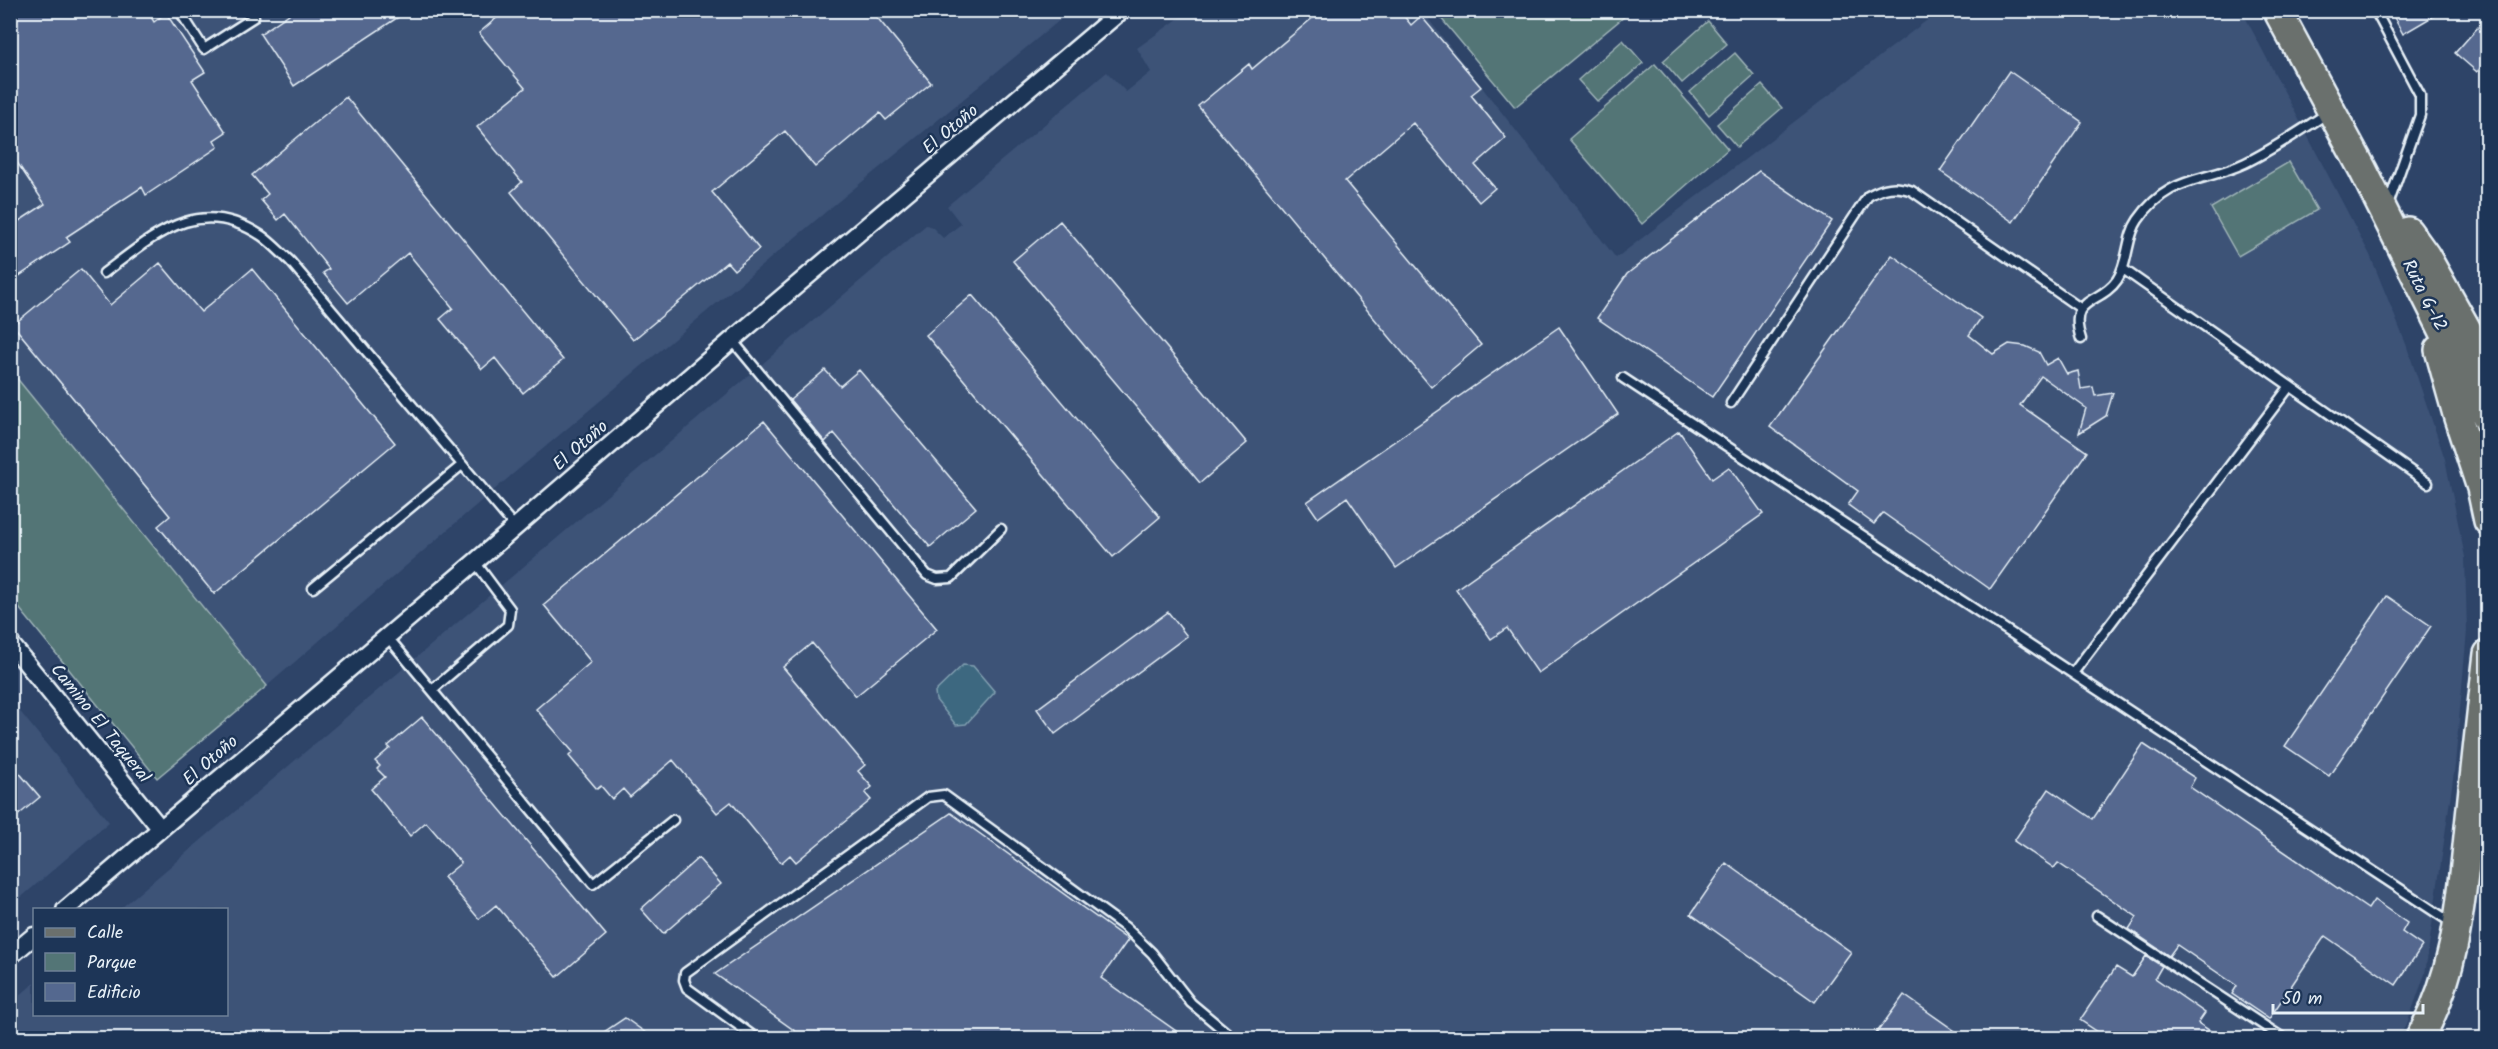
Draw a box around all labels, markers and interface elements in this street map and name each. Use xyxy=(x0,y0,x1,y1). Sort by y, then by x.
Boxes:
street label: El Otoño xyxy=(916,98,986,162)
street label: Ruta G-12 xyxy=(2393,255,2454,337)
street label: El Otoño xyxy=(547,414,615,479)
street label: Camino El Taqueral xyxy=(42,658,158,791)
street label: El Otoño xyxy=(177,729,245,794)
legend xyxy=(33,908,228,1016)
text: Calle xyxy=(87,919,123,948)
text: Parque xyxy=(87,949,136,978)
scale bar xyxy=(2273,977,2423,1015)
text: Edificio xyxy=(87,979,141,1008)
text: 50 m xyxy=(2282,985,2322,1014)

